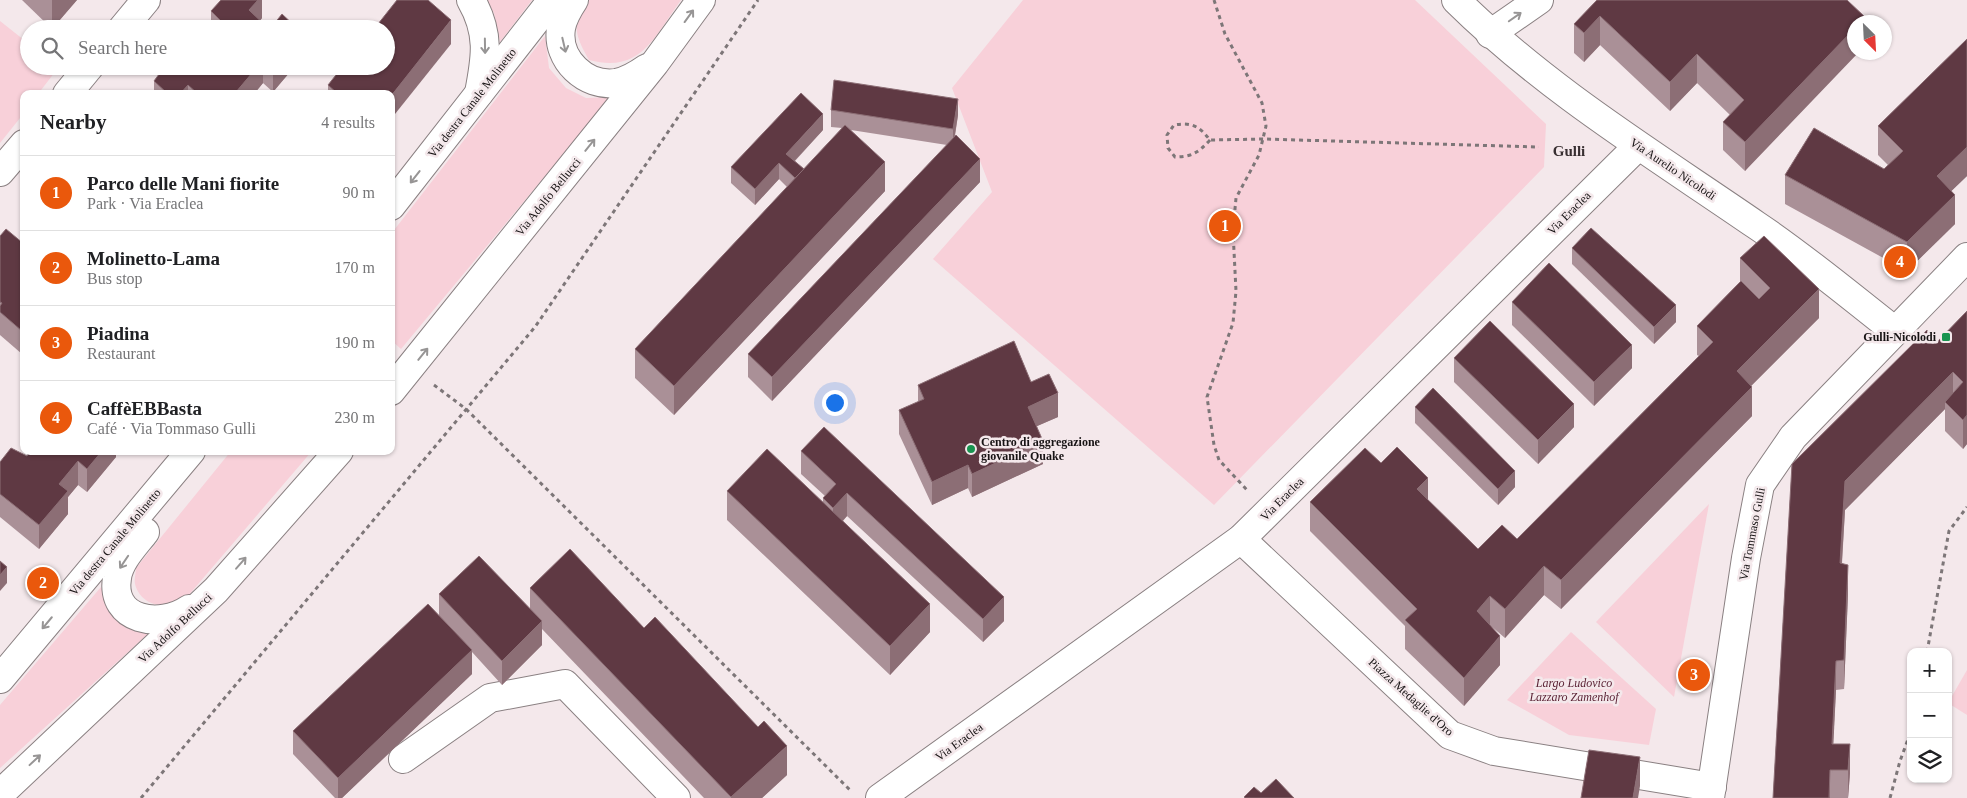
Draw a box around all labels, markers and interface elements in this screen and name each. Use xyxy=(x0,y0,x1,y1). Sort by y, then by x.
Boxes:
one-way arrow xyxy=(684,9,694,23)
one-way arrow xyxy=(1507,12,1521,22)
north arrow xyxy=(1847,15,1892,60)
search box xyxy=(20,20,395,75)
icon: search xyxy=(38,34,66,62)
text: Search here xyxy=(78,37,167,58)
one-way arrow xyxy=(560,37,569,53)
one-way arrow xyxy=(481,38,490,54)
street label: Via destra Canale Molinetto xyxy=(425,46,519,160)
text: Nearby xyxy=(40,110,107,134)
text: 4 results xyxy=(321,114,375,131)
street label: Via Aurelio Nicolodi xyxy=(1627,135,1719,203)
one-way arrow xyxy=(584,139,595,152)
district label: Gulli xyxy=(1553,143,1585,159)
street label: Via Adolfo Bellucci xyxy=(512,155,584,239)
one-way arrow xyxy=(409,170,420,183)
text: Parco delle Mani fiorite xyxy=(87,173,279,194)
text: 1 xyxy=(52,184,60,201)
text: 90 m xyxy=(343,184,375,201)
street label: Via Eraclea xyxy=(1544,188,1594,238)
text: Park · Via Eraclea xyxy=(87,195,203,212)
pin: 1 xyxy=(1209,207,1241,245)
pin: 4 xyxy=(1884,243,1916,281)
text: Molinetto-Lama xyxy=(87,248,220,269)
text: 2 xyxy=(52,259,60,276)
text: 170 m xyxy=(335,259,375,276)
text: Bus stop xyxy=(87,270,143,287)
text: Piadina xyxy=(87,323,149,344)
place label: Gulli-Nicolodi xyxy=(1863,330,1937,344)
marker: Gulli-Nicolodi xyxy=(1940,331,1952,343)
text: 3 xyxy=(52,334,60,351)
text: 190 m xyxy=(335,334,375,351)
text: Restaurant xyxy=(87,345,155,362)
one-way arrow xyxy=(417,348,428,361)
your location xyxy=(822,390,848,416)
text: CaffèEBBasta xyxy=(87,398,202,419)
text: 4 xyxy=(52,409,60,426)
text: 230 m xyxy=(335,409,375,426)
text: Café · Via Tommaso Gulli xyxy=(87,420,256,437)
place label: Centro di aggregazione giovanile Quake xyxy=(981,435,1101,463)
marker: Centro di aggregazione giovanile Quake xyxy=(965,443,977,455)
street label: Via Eraclea xyxy=(1257,474,1307,524)
street label: Via destra Canale Molinetto xyxy=(66,486,164,598)
street label: Via Tommaso Gulli xyxy=(1736,486,1768,582)
one-way arrow xyxy=(119,555,129,569)
one-way arrow xyxy=(235,556,247,569)
pin: 2 xyxy=(27,564,59,602)
street label: Via Adolfo Bellucci xyxy=(135,590,215,666)
one-way arrow xyxy=(42,616,53,629)
map controls xyxy=(1907,648,1952,783)
button: + xyxy=(1907,648,1952,693)
street label: Piazza Medaglie d'Oro xyxy=(1366,655,1456,739)
pin: 3 xyxy=(1678,656,1710,694)
park label: Largo Ludovico Lazzaro Zamenhof xyxy=(1528,676,1620,704)
button: − xyxy=(1907,693,1952,738)
street label: Via Eraclea xyxy=(932,720,986,764)
button: layers xyxy=(1907,738,1952,783)
one-way arrow xyxy=(29,754,42,766)

